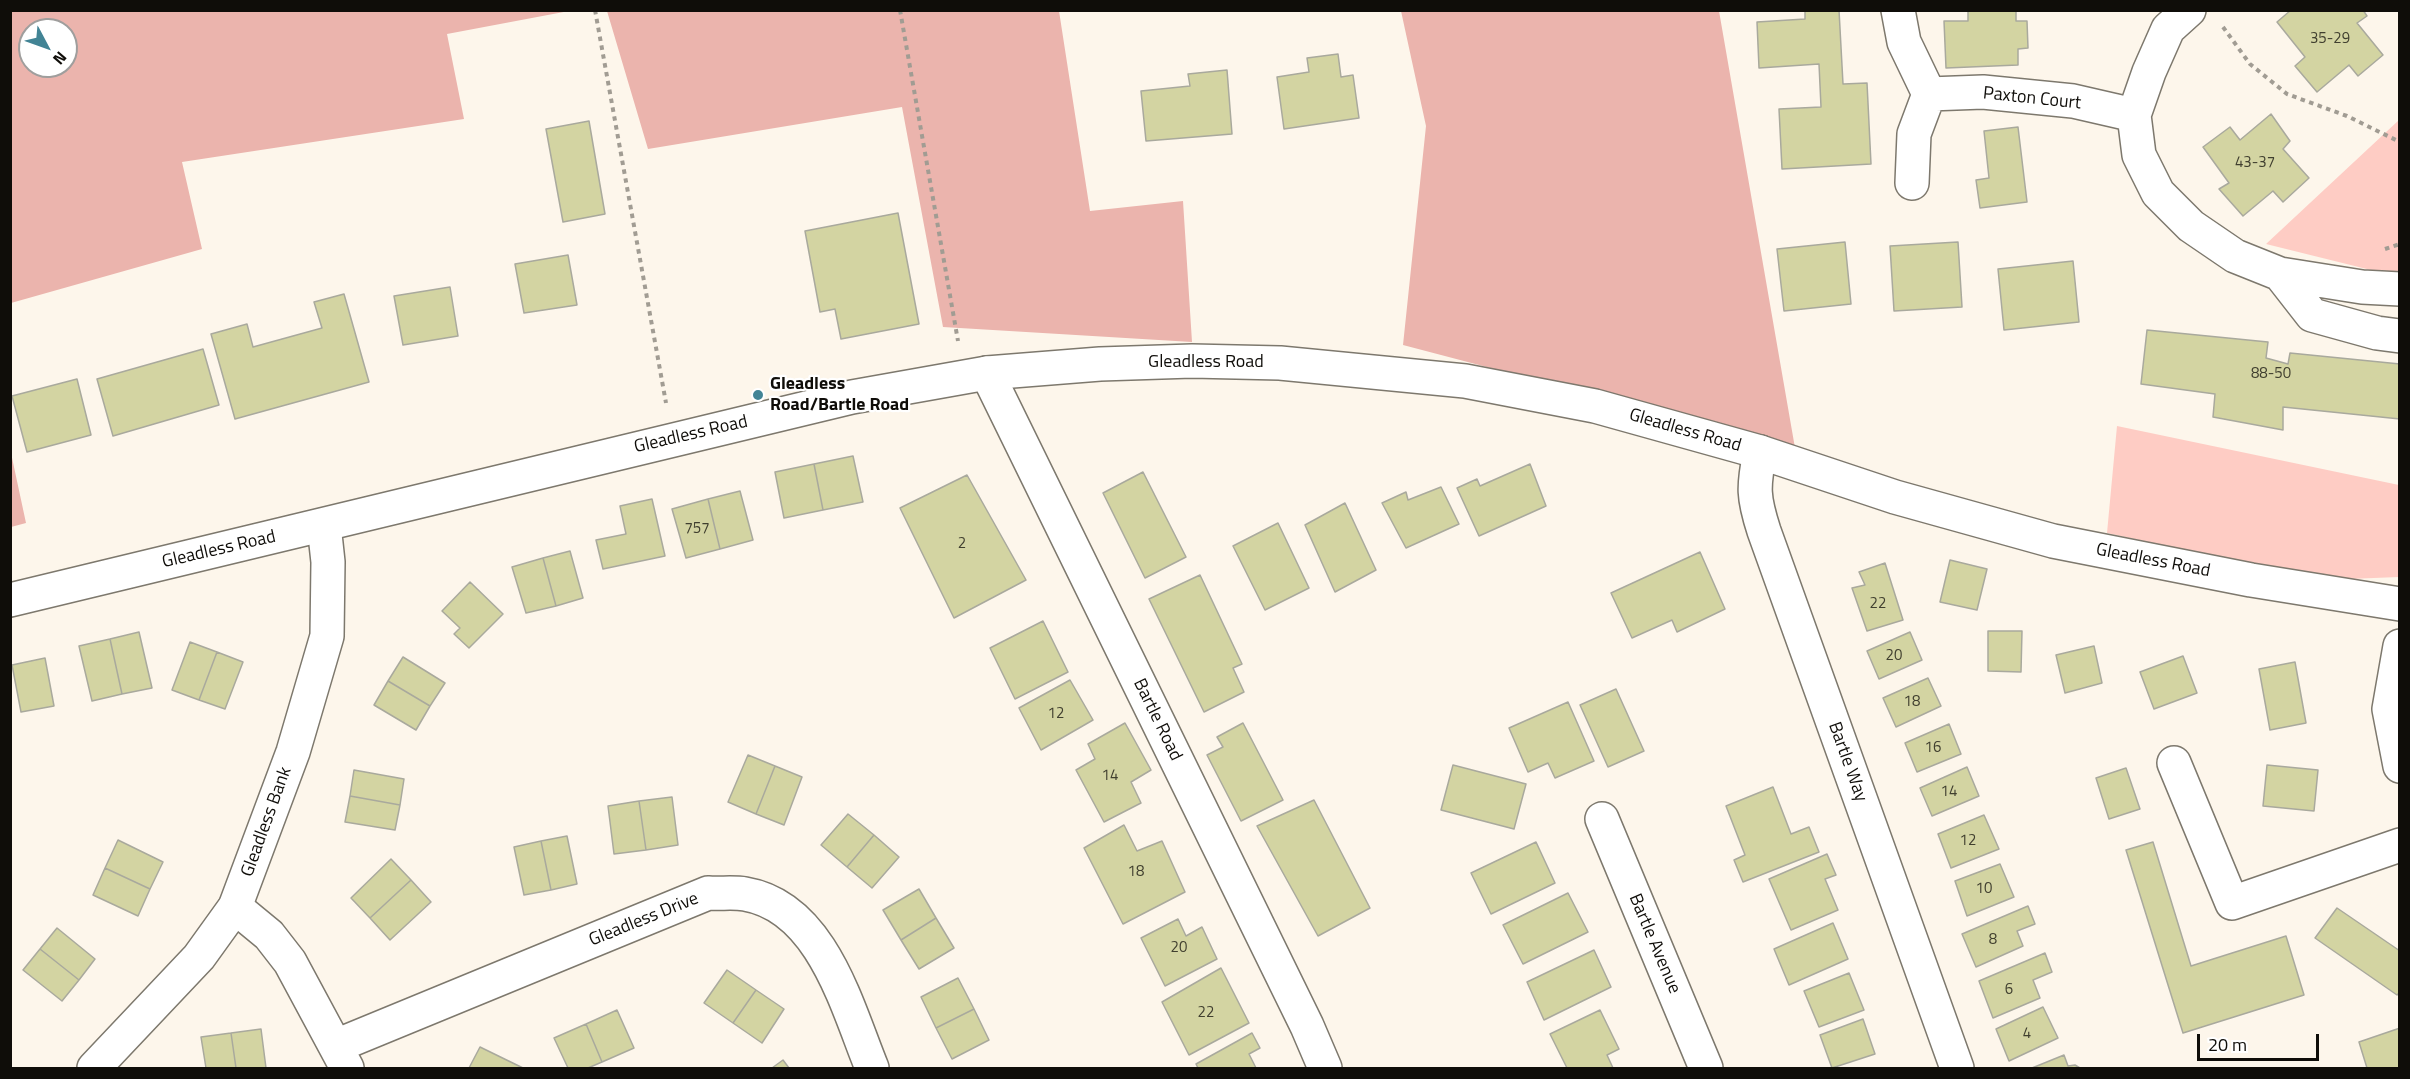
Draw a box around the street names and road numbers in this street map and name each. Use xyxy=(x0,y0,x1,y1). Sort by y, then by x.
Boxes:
street label: Paxton Court xyxy=(1982,83,2082,115)
street label: Gleadless Road xyxy=(1148,352,1264,374)
street label: Gleadless Road xyxy=(1626,405,1744,457)
street label: Gleadless Road xyxy=(632,411,750,459)
street label: Gleadless Road xyxy=(160,526,278,574)
street label: Gleadless Road xyxy=(2094,539,2212,583)
street label: Bartle Road xyxy=(1128,675,1186,765)
street label: Bartle Way xyxy=(1823,719,1871,805)
street label: Gleadless Bank xyxy=(237,764,297,880)
street label: Gleadless Drive xyxy=(586,888,702,952)
street label: Bartle Avenue xyxy=(1623,891,1685,997)

